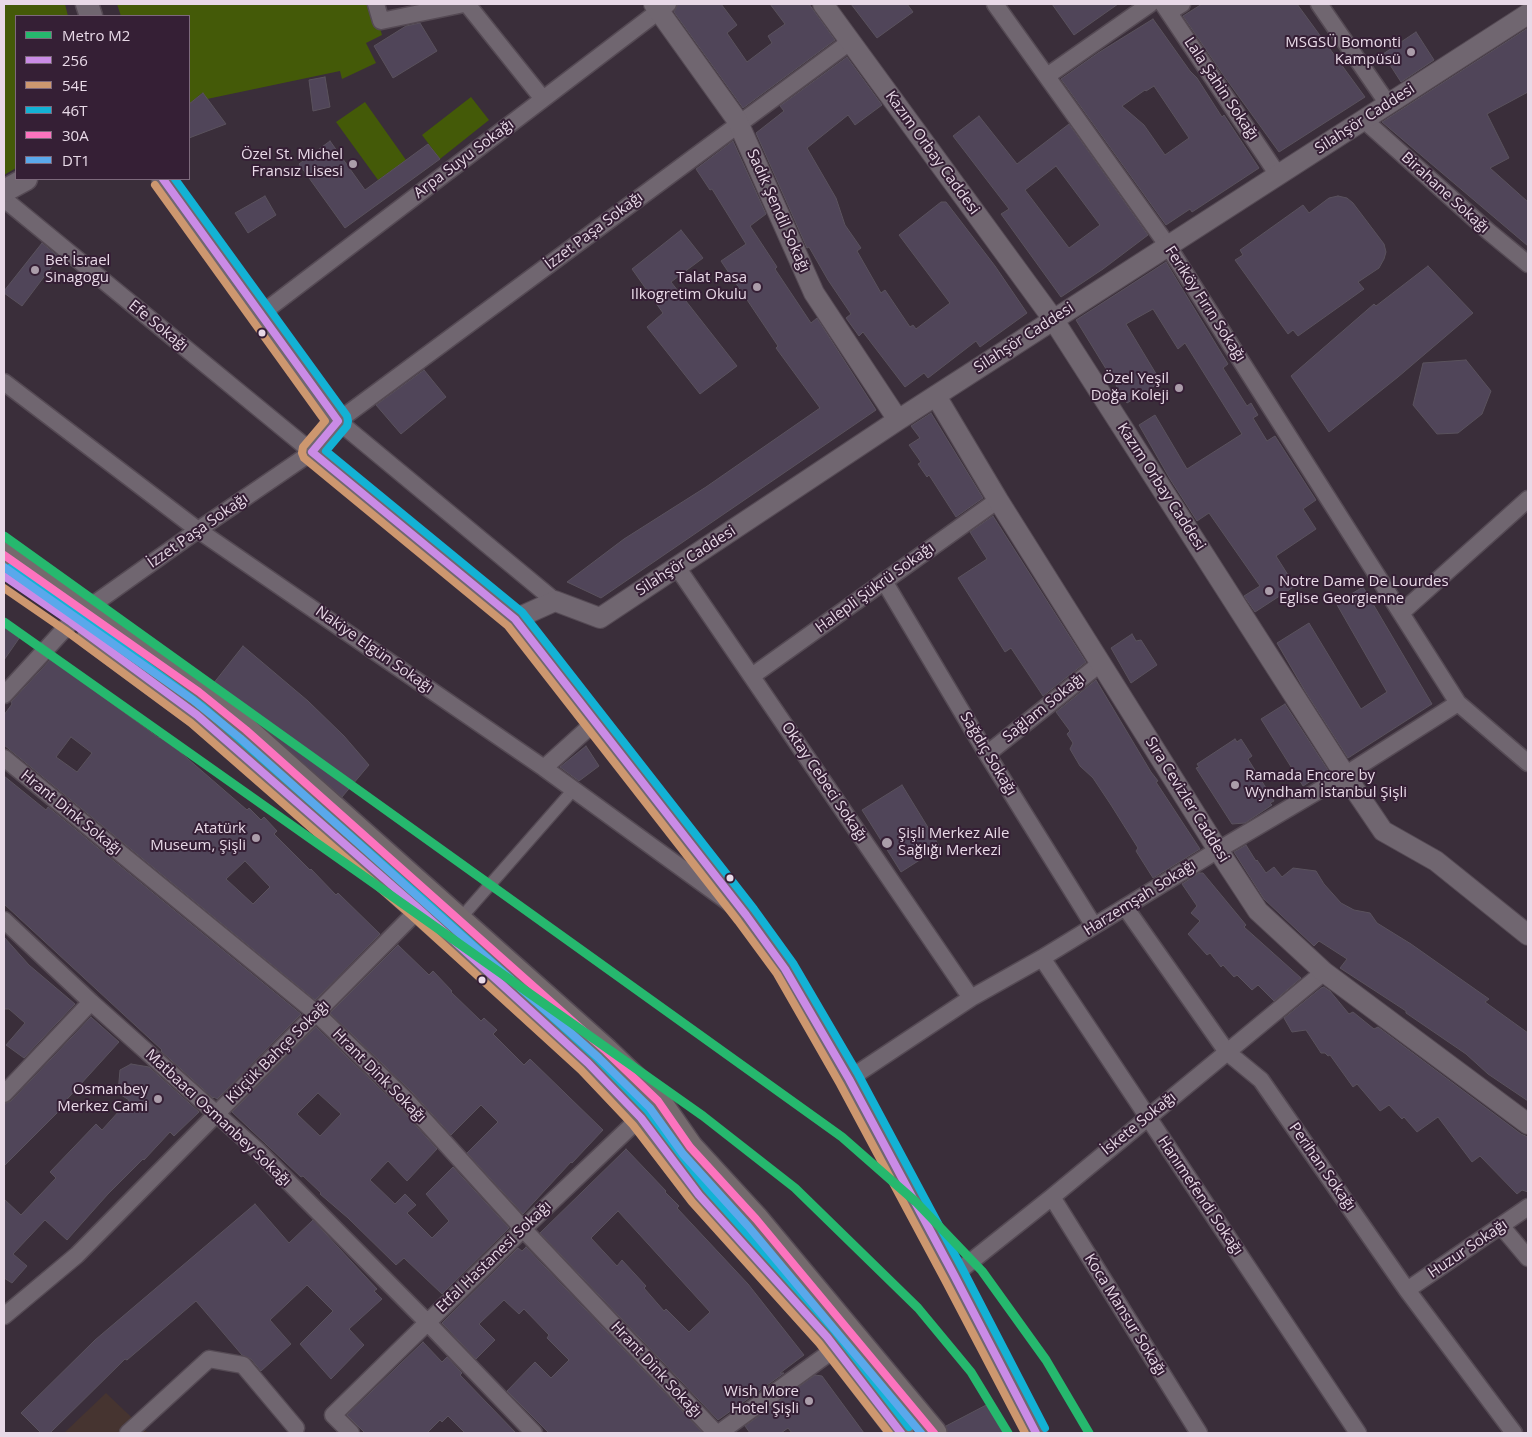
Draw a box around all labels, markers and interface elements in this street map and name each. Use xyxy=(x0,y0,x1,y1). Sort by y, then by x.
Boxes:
legend xyxy=(15,15,190,180)
text: Metro M2 xyxy=(62,25,130,45)
street label: Lala Şahin Sokağı xyxy=(1180,34,1262,144)
place label: MSGSÜ Bomonti Kampüsü xyxy=(1285,34,1401,69)
marker: MSGSÜ Bomonti Kampüsü xyxy=(1405,46,1417,58)
text: 256 xyxy=(62,50,88,70)
text: 54E xyxy=(62,75,88,95)
street label: Silahşör Caddesi xyxy=(1312,80,1418,158)
street label: Kazım Orbay Caddesi xyxy=(881,88,983,218)
text: 46T xyxy=(62,100,87,120)
street label: Arpa Suyu Sokağı xyxy=(410,116,518,202)
text: 30A xyxy=(62,125,89,145)
place label: Özel St. Michel Fransız Lisesi xyxy=(241,146,343,181)
street label: Sadık Şendil Sokağı xyxy=(743,147,813,275)
street label: Birahane Sokağı xyxy=(1397,149,1493,237)
text: DT1 xyxy=(62,150,90,170)
marker: Özel St. Michel Fransız Lisesi xyxy=(347,158,359,170)
street label: İzzet Paşa Sokağı xyxy=(541,188,647,274)
street label: Feriköy Fırın Sokağı xyxy=(1161,243,1249,365)
place label: Bet İsrael Sinagogu xyxy=(45,252,110,287)
marker: Bet İsrael Sinagogu xyxy=(29,264,41,276)
place label: Talat Pasa Ilkogretim Okulu xyxy=(631,269,747,304)
marker: Talat Pasa Ilkogretim Okulu xyxy=(751,281,763,293)
street label: Efe Sokağı xyxy=(125,297,191,355)
street label: Silahşör Caddesi xyxy=(971,299,1077,377)
unlabelled marker xyxy=(257,328,267,338)
place label: Özel Yeşil Doğa Koleji xyxy=(1091,370,1169,405)
marker: Özel Yeşil Doğa Koleji xyxy=(1173,382,1185,394)
street label: Kazım Orbay Caddesi xyxy=(1113,420,1209,554)
street label: İzzet Paşa Sokağı xyxy=(144,490,252,572)
street label: Silahşör Caddesi xyxy=(633,522,739,600)
street label: Halepli Şükrü Sokağı xyxy=(812,539,938,637)
place label: Notre Dame De Lourdes Eglise Georgienne xyxy=(1279,573,1449,608)
marker: Notre Dame De Lourdes Eglise Georgienne xyxy=(1263,585,1275,597)
street label: Nakiye Elgün Sokağı xyxy=(312,603,436,697)
street label: Sağlam Sokağı xyxy=(999,670,1089,746)
street label: Sağdıç Sokağı xyxy=(956,709,1020,799)
street label: Oktay Cebeci Sokağı xyxy=(777,719,871,845)
street label: Sıra Cevizler Caddesi xyxy=(1141,734,1233,866)
street label: Hrant Dink Sokağı xyxy=(17,767,125,859)
place label: Ramada Encore by Wyndham İstanbul Şişli xyxy=(1245,767,1407,802)
marker: Ramada Encore by Wyndham İstanbul Şişli xyxy=(1229,779,1241,791)
place label: Atatürk Museum, Şişli xyxy=(150,820,246,855)
place label: Şişli Merkez Aile Sağlığı Merkezi xyxy=(898,825,1009,860)
marker: Atatürk Museum, Şişli xyxy=(250,832,262,844)
marker: Şişli Merkez Aile Sağlığı Merkezi xyxy=(880,836,894,850)
street label: Harzemşah Sokağı xyxy=(1081,856,1199,940)
unlabelled marker xyxy=(725,873,735,883)
unlabelled marker xyxy=(477,975,487,985)
street label: Küçük Bahçe Sokağı xyxy=(223,997,333,1107)
street label: Hrant Dink Sokağı xyxy=(328,1025,430,1127)
street label: Matbaacı Osmanbey Sokağı xyxy=(141,1046,295,1190)
place label: Osmanbey Merkez Cami xyxy=(57,1081,148,1116)
street label: İskete Sokağı xyxy=(1098,1088,1180,1160)
marker: Osmanbey Merkez Cami xyxy=(152,1093,164,1105)
street label: Perihan Sokağı xyxy=(1285,1119,1359,1215)
street label: Hanımefendi Sokağı xyxy=(1154,1133,1246,1259)
street label: Etfal Hastanesi Sokağı xyxy=(433,1197,555,1317)
street label: Huzur Sokağı xyxy=(1425,1216,1511,1282)
street label: Koca Mansur Sokağı xyxy=(1080,1251,1170,1379)
street label: Hrant Dink Sokağı xyxy=(607,1318,705,1422)
place label: Wish More Hotel Şişli xyxy=(724,1383,799,1418)
marker: Wish More Hotel Şişli xyxy=(803,1395,815,1407)

